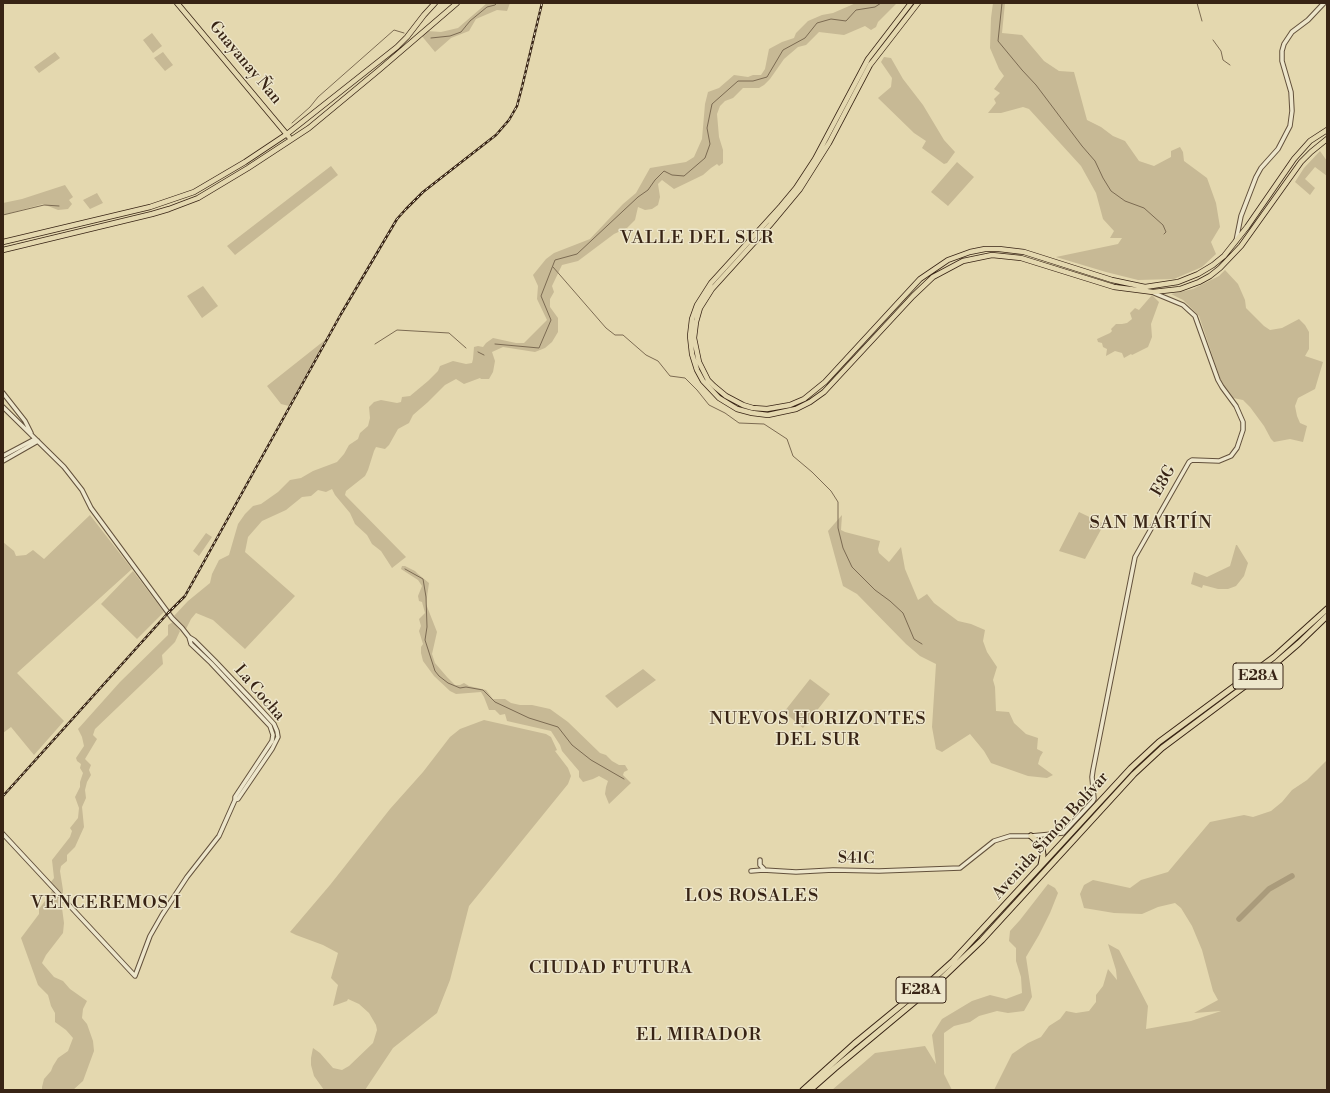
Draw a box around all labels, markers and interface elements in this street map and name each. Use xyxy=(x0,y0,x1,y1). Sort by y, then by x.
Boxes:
street label: Guayanay Ñan xyxy=(205,18,285,108)
district label: VALLE DEL SUR xyxy=(620,228,774,250)
street label: E8G xyxy=(1148,462,1180,500)
district label: SAN MARTÍN xyxy=(1089,513,1213,535)
street label: La Cocha xyxy=(230,661,288,725)
road number: E28A xyxy=(1233,663,1283,689)
district label: NUEVOS HORIZONTES DEL SUR xyxy=(709,709,927,752)
street label: Avenida Simón Bolívar xyxy=(989,768,1113,904)
street label: S41C xyxy=(838,849,874,869)
district label: LOS ROSALES xyxy=(685,886,819,908)
district label: VENCEREMOS I xyxy=(31,893,181,915)
district label: CIUDAD FUTURA xyxy=(529,958,693,980)
road number: E28A xyxy=(896,977,946,1003)
district label: EL MIRADOR xyxy=(636,1025,762,1047)

